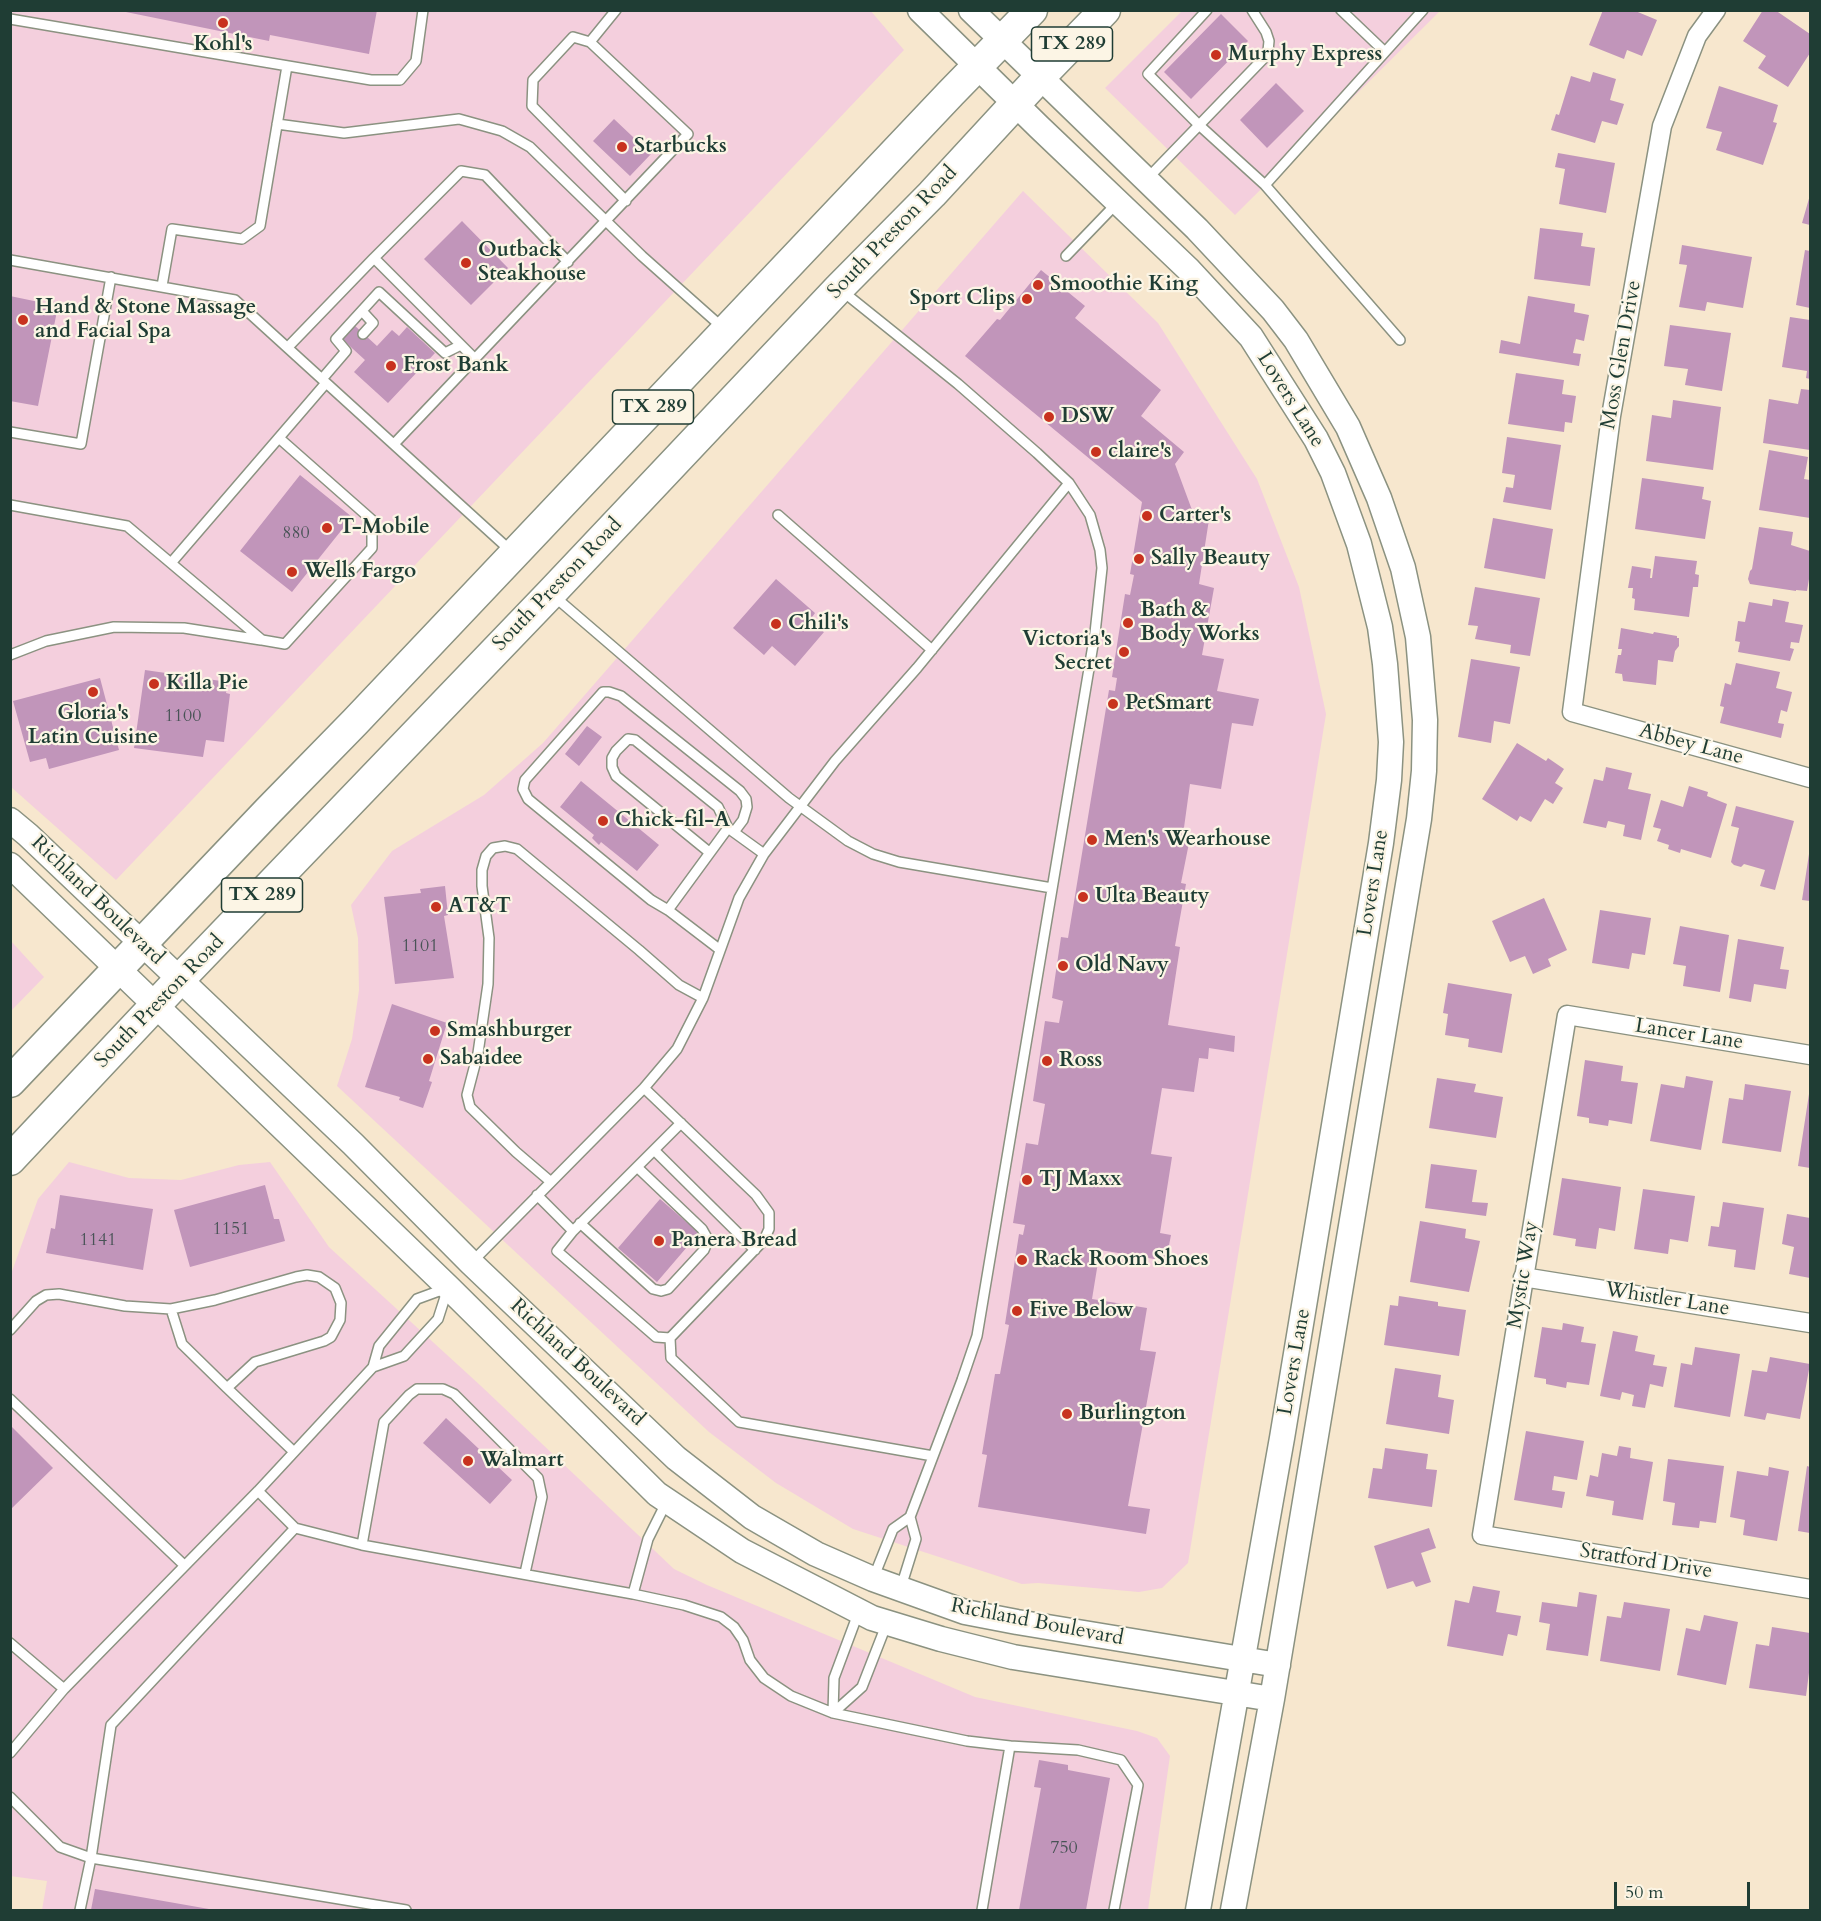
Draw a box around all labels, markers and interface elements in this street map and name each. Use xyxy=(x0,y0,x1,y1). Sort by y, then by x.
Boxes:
marker: Kohl's xyxy=(216,16,230,30)
road number: TX 289 xyxy=(1032,27,1112,61)
place label: Kohl's xyxy=(193,32,253,58)
place label: Murphy Express xyxy=(1228,42,1382,68)
marker: Murphy Express xyxy=(1209,48,1223,62)
place label: Starbucks xyxy=(634,134,727,160)
marker: Starbucks xyxy=(615,140,629,154)
street label: South Preston Road xyxy=(823,161,963,305)
place label: Outback Steakhouse xyxy=(478,238,586,288)
marker: Outback Steakhouse xyxy=(459,256,473,270)
place label: Smoothie King xyxy=(1050,272,1198,298)
marker: Smoothie King xyxy=(1031,278,1045,292)
street label: Moss Glen Drive xyxy=(1597,279,1647,431)
place label: Sport Clips xyxy=(910,286,1015,312)
marker: Sport Clips xyxy=(1020,292,1034,306)
place label: Hand & Stone Massage and Facial Spa xyxy=(35,295,256,345)
marker: Hand & Stone Massage and Facial Spa xyxy=(16,313,30,327)
street label: Lovers Lane xyxy=(1251,348,1329,452)
place label: Frost Bank xyxy=(403,353,509,379)
marker: Frost Bank xyxy=(384,359,398,373)
road number: TX 289 xyxy=(612,390,694,424)
place label: DSW xyxy=(1061,404,1114,430)
marker: DSW xyxy=(1042,410,1056,424)
place label: claire's xyxy=(1108,439,1171,465)
marker: claire's xyxy=(1089,445,1103,459)
place label: Carter's xyxy=(1159,503,1231,529)
marker: Carter's xyxy=(1140,509,1154,523)
street label: South Preston Road xyxy=(488,513,628,657)
place label: T-Mobile xyxy=(339,515,430,541)
marker: T-Mobile xyxy=(320,521,334,535)
house number: 880 xyxy=(282,523,310,545)
place label: Sally Beauty xyxy=(1151,546,1270,572)
marker: Sally Beauty xyxy=(1132,552,1146,566)
place label: Wells Fargo xyxy=(304,559,416,585)
marker: Wells Fargo xyxy=(285,565,299,579)
place label: Bath & Body Works xyxy=(1140,598,1260,648)
place label: Chili's xyxy=(788,611,849,637)
marker: Bath & Body Works xyxy=(1121,616,1135,630)
marker: Chili's xyxy=(769,617,783,631)
place label: Victoria's Secret xyxy=(1022,627,1112,677)
marker: Victoria's Secret xyxy=(1117,645,1131,659)
place label: Killa Pie xyxy=(166,671,248,697)
marker: Killa Pie xyxy=(147,677,161,691)
marker: Gloria's Latin Cuisine xyxy=(86,685,100,699)
place label: PetSmart xyxy=(1125,691,1211,717)
marker: PetSmart xyxy=(1106,697,1120,711)
place label: Gloria's Latin Cuisine xyxy=(28,701,158,751)
house number: 1100 xyxy=(165,706,201,728)
street label: Abbey Lane xyxy=(1636,719,1746,771)
place label: Chick-fil-A xyxy=(615,808,730,834)
marker: Chick-fil-A xyxy=(596,814,610,828)
place label: Men's Wearhouse xyxy=(1104,827,1271,853)
street label: Lovers Lane xyxy=(1353,828,1395,938)
street label: Richland Boulevard xyxy=(25,831,169,971)
marker: Men's Wearhouse xyxy=(1085,833,1099,847)
road number: TX 289 xyxy=(222,878,302,912)
place label: Ulta Beauty xyxy=(1095,884,1209,910)
marker: Ulta Beauty xyxy=(1076,890,1090,904)
place label: AT&T xyxy=(448,894,511,920)
marker: AT&T xyxy=(429,900,443,914)
street label: South Preston Road xyxy=(90,930,230,1074)
house number: 1101 xyxy=(402,936,438,958)
place label: Old Navy xyxy=(1075,953,1169,979)
marker: Old Navy xyxy=(1056,959,1070,973)
street label: Lancer Lane xyxy=(1633,1014,1745,1056)
place label: Smashburger xyxy=(447,1018,572,1044)
marker: Smashburger xyxy=(428,1024,442,1038)
place label: Sabaidee xyxy=(440,1046,523,1072)
place label: Ross xyxy=(1059,1048,1102,1074)
marker: Sabaidee xyxy=(421,1052,435,1066)
marker: Ross xyxy=(1040,1054,1054,1068)
place label: TJ Maxx xyxy=(1039,1167,1122,1193)
marker: TJ Maxx xyxy=(1020,1173,1034,1187)
house number: 1151 xyxy=(213,1219,249,1241)
street label: Mystic Way xyxy=(1503,1219,1545,1331)
place label: Panera Bread xyxy=(671,1228,797,1254)
house number: 1141 xyxy=(80,1230,116,1252)
marker: Panera Bread xyxy=(652,1234,666,1248)
place label: Rack Room Shoes xyxy=(1034,1247,1208,1273)
marker: Rack Room Shoes xyxy=(1015,1253,1029,1267)
street label: Whistler Lane xyxy=(1603,1278,1731,1322)
street label: Richland Boulevard xyxy=(504,1294,650,1432)
place label: Five Below xyxy=(1029,1298,1134,1324)
marker: Five Below xyxy=(1010,1304,1024,1318)
street label: Lovers Lane xyxy=(1273,1307,1317,1417)
place label: Burlington xyxy=(1079,1401,1186,1427)
marker: Burlington xyxy=(1060,1407,1074,1421)
place label: Walmart xyxy=(480,1448,564,1474)
marker: Walmart xyxy=(461,1454,475,1468)
street label: Stratford Drive xyxy=(1578,1539,1714,1585)
street label: Richland Boulevard xyxy=(949,1594,1125,1652)
house number: 750 xyxy=(1050,1838,1078,1860)
scale bar xyxy=(1617,1870,1754,1908)
text: 50 m xyxy=(1625,1880,1664,1905)

